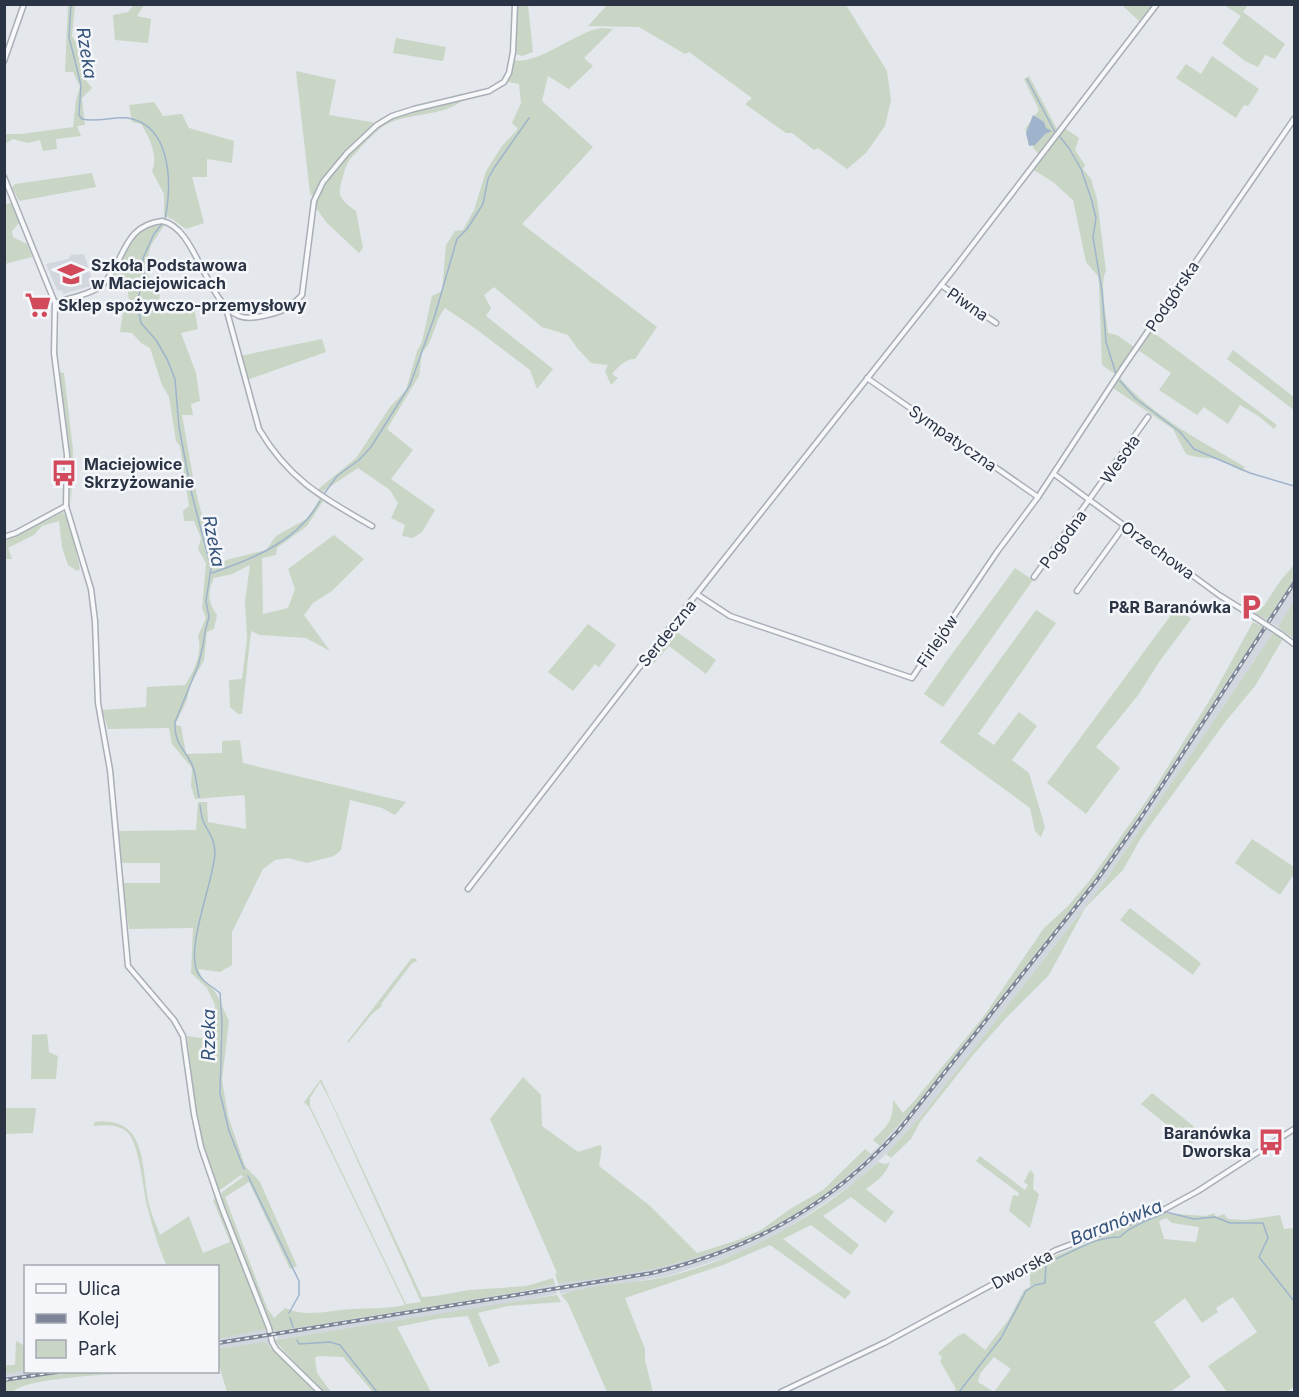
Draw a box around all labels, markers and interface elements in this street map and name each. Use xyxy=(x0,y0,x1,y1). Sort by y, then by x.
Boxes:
water label: Rzeka xyxy=(73,26,101,80)
place label: Szkoła Podstawowa w Maciejowicach xyxy=(91,255,247,293)
street label: Podgórska xyxy=(1141,257,1203,335)
school or university icon: Szkoła Podstawowa w Maciejowicach xyxy=(56,259,86,289)
street label: Piwna xyxy=(943,283,993,325)
supermarket icon: Sklep spożywczo-przemysłowy xyxy=(23,290,53,320)
place label: Sklep spożywczo-przemysłowy xyxy=(58,295,307,315)
street label: Sympatyczna xyxy=(905,400,1001,476)
street label: Wesoła xyxy=(1096,431,1144,487)
place label: Maciejowice Skrzyżowanie xyxy=(84,454,194,492)
bus stop icon: Maciejowice Skrzyżowanie xyxy=(49,458,79,488)
street label: Pogodna xyxy=(1035,506,1091,572)
water label: Rzeka xyxy=(199,513,229,569)
street label: Orzechowa xyxy=(1117,517,1199,583)
parking icon: P&R Baranówka xyxy=(1236,592,1266,622)
street label: Serdeczna xyxy=(634,595,700,671)
place label: P&R Baranówka xyxy=(1109,597,1231,617)
street label: Firlejów xyxy=(912,611,962,671)
water label: Rzeka xyxy=(198,1009,219,1061)
place label: Baranówka Dworska xyxy=(1164,1123,1251,1161)
bus stop icon: Baranówka Dworska xyxy=(1256,1127,1286,1157)
water label: Baranówka xyxy=(1067,1195,1165,1249)
street label: Dworska xyxy=(988,1245,1056,1293)
legend xyxy=(24,1265,219,1373)
text: Ulica xyxy=(78,1278,121,1299)
text: Kolej xyxy=(78,1308,119,1329)
text: Park xyxy=(78,1338,117,1359)

